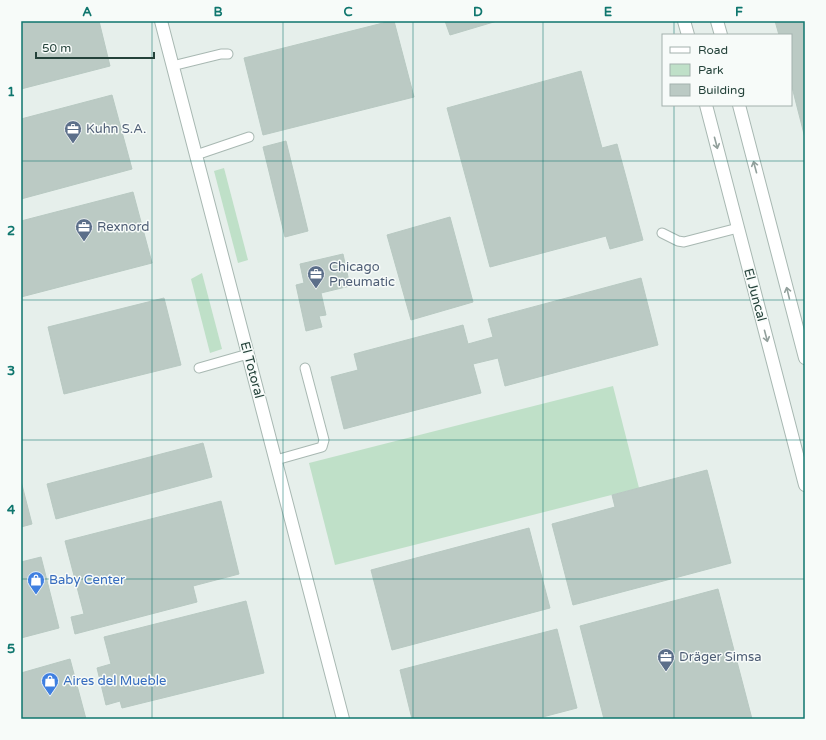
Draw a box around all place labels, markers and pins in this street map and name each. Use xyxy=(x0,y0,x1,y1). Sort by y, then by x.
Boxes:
office icon: Kuhn S.A. xyxy=(63,119,83,144)
place label: Kuhn S.A. xyxy=(86,121,146,137)
office icon: Rexnord xyxy=(74,217,94,242)
place label: Rexnord xyxy=(97,219,149,235)
place label: Chicago Pneumatic xyxy=(329,259,395,290)
office icon: Chicago Pneumatic xyxy=(306,264,326,289)
shop icon: Baby Center xyxy=(26,570,46,595)
place label: Baby Center xyxy=(49,572,125,588)
office icon: Dräger Simsa xyxy=(656,647,676,672)
place label: Dräger Simsa xyxy=(679,649,761,665)
shop icon: Aires del Mueble xyxy=(40,671,60,696)
place label: Aires del Mueble xyxy=(63,673,166,689)

